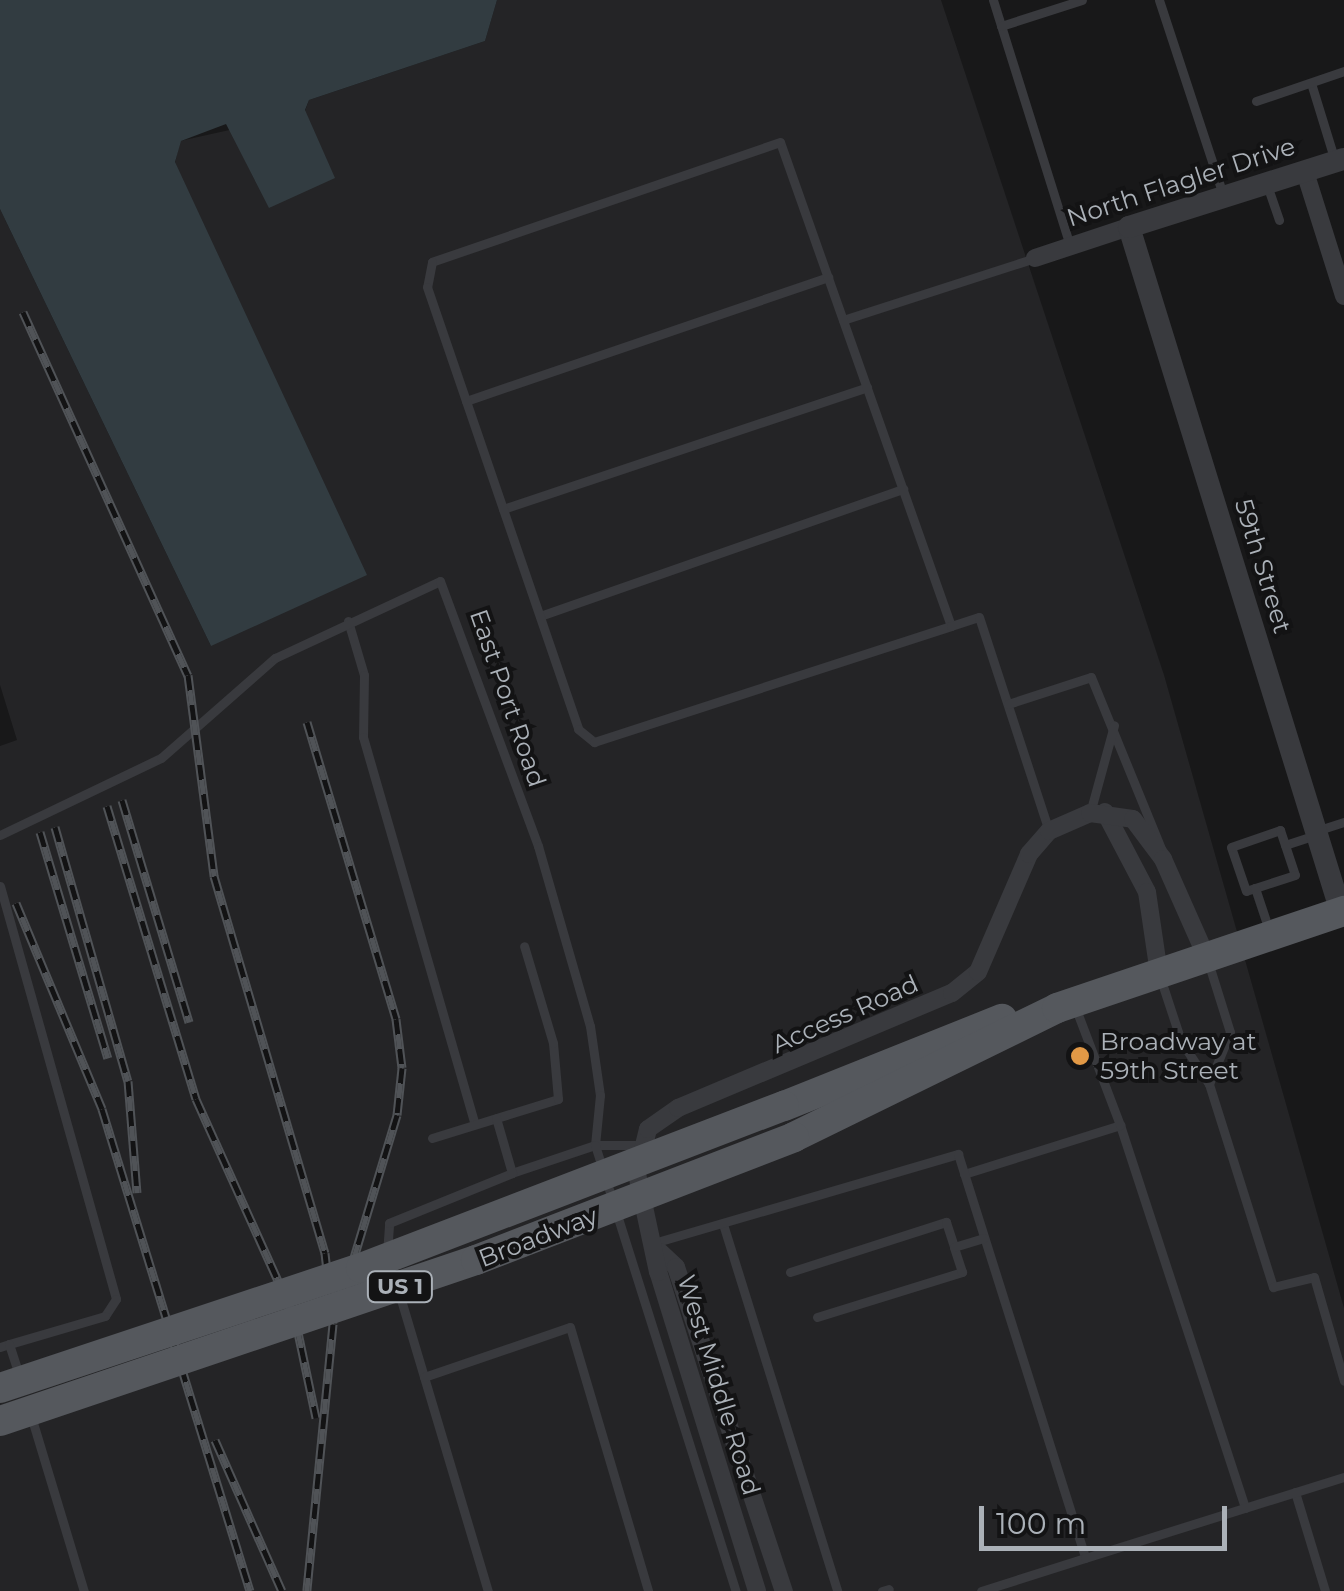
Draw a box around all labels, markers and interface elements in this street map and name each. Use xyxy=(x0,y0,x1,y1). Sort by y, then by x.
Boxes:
street label: North Flagler Drive xyxy=(1063,131,1299,233)
street label: 59th Street xyxy=(1228,495,1298,637)
street label: East Port Road xyxy=(464,605,552,791)
street label: Access Road xyxy=(767,968,923,1060)
place label: Broadway at 59th Street xyxy=(1100,1027,1257,1086)
marker: Broadway at 59th Street xyxy=(1069,1045,1091,1067)
street label: Broadway xyxy=(474,1201,602,1273)
road number: US 1 xyxy=(365,1270,435,1304)
street label: West Middle Road xyxy=(671,1271,767,1499)
scale bar xyxy=(984,1486,1232,1548)
text: 100 m xyxy=(996,1505,1086,1542)

